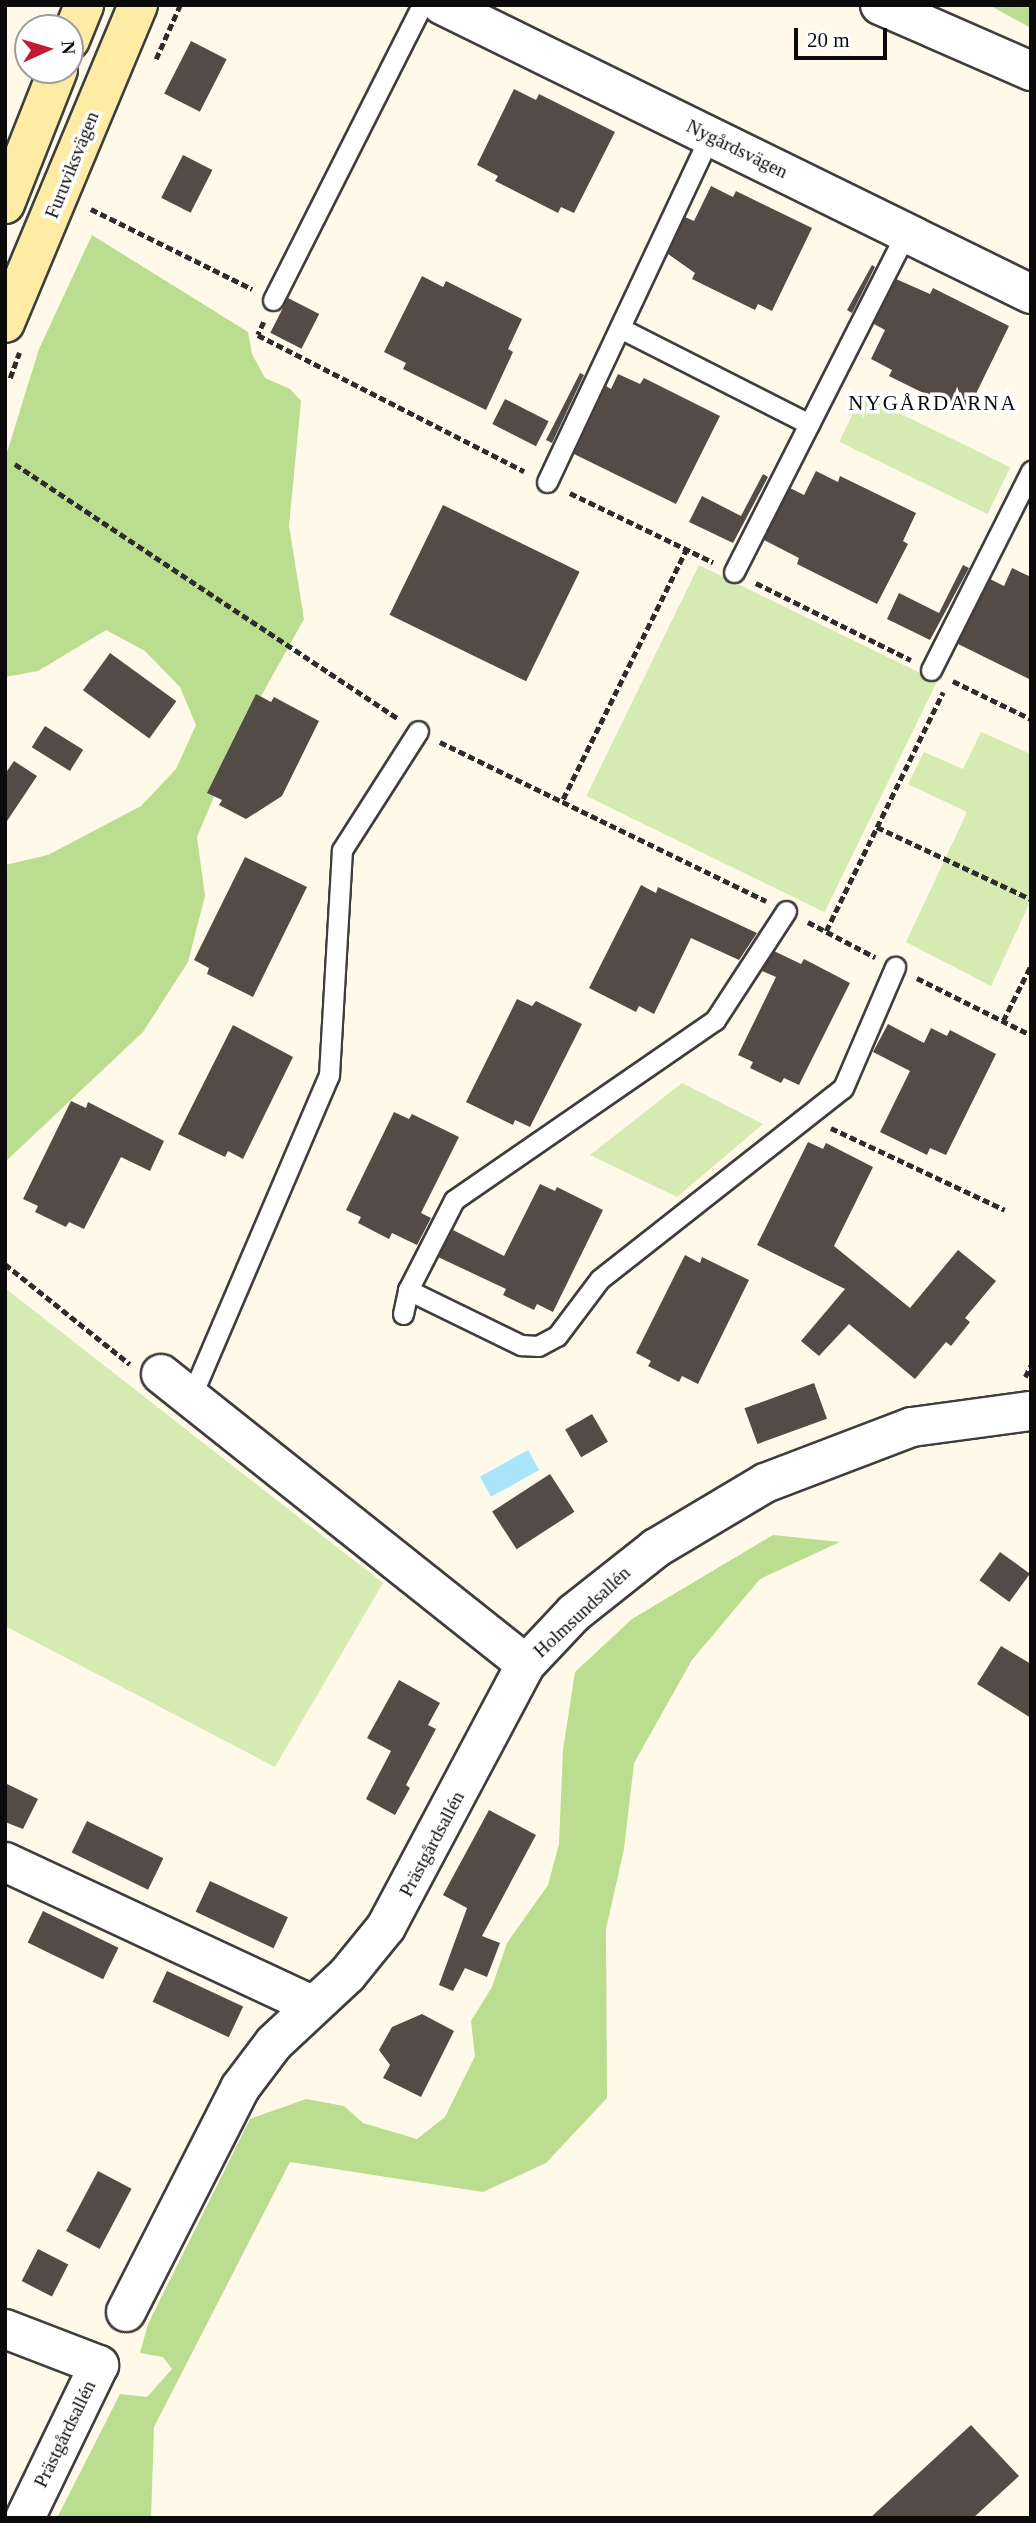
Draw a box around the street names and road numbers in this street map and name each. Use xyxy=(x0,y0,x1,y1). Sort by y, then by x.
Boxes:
street label: Furuviksvägen xyxy=(40,108,104,222)
street label: Nygårdsvägen xyxy=(683,115,791,183)
street label: Holmsundsallén xyxy=(529,1562,635,1662)
street label: Prästgårdsallén xyxy=(395,1787,469,1901)
street label: Prästgårdsallén xyxy=(29,2377,101,2491)

